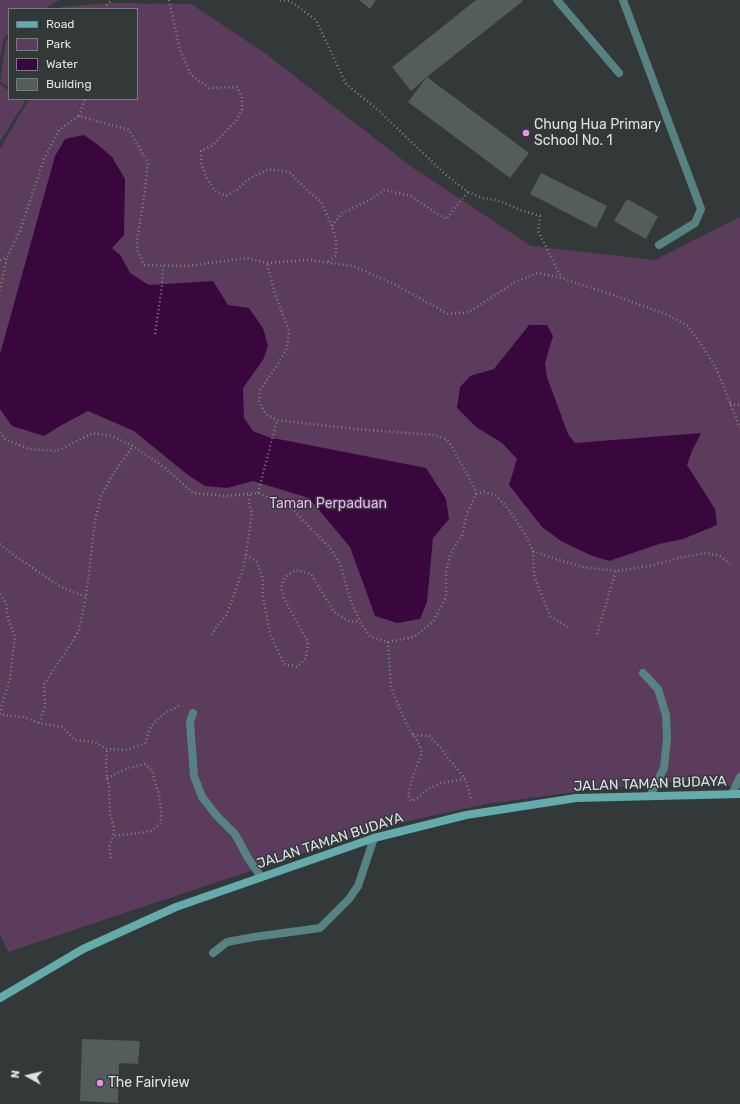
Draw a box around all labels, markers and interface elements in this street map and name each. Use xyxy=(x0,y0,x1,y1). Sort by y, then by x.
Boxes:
legend xyxy=(8,8,138,100)
text: Road xyxy=(46,17,74,31)
text: Park xyxy=(46,37,71,51)
text: Water xyxy=(46,57,78,71)
text: Building xyxy=(46,77,92,91)
place label: Chung Hua Primary School No. 1 xyxy=(534,117,661,150)
marker: Chung Hua Primary School No. 1 xyxy=(521,128,531,138)
park label: Taman Perpaduan xyxy=(269,496,387,512)
street label: JALAN TAMAN BUDAYA xyxy=(573,773,727,795)
street label: JALAN TAMAN BUDAYA xyxy=(255,809,405,873)
north arrow xyxy=(8,1056,48,1096)
text: N xyxy=(9,1069,23,1079)
place label: The Fairview xyxy=(108,1075,190,1091)
marker: The Fairview xyxy=(95,1078,105,1088)

